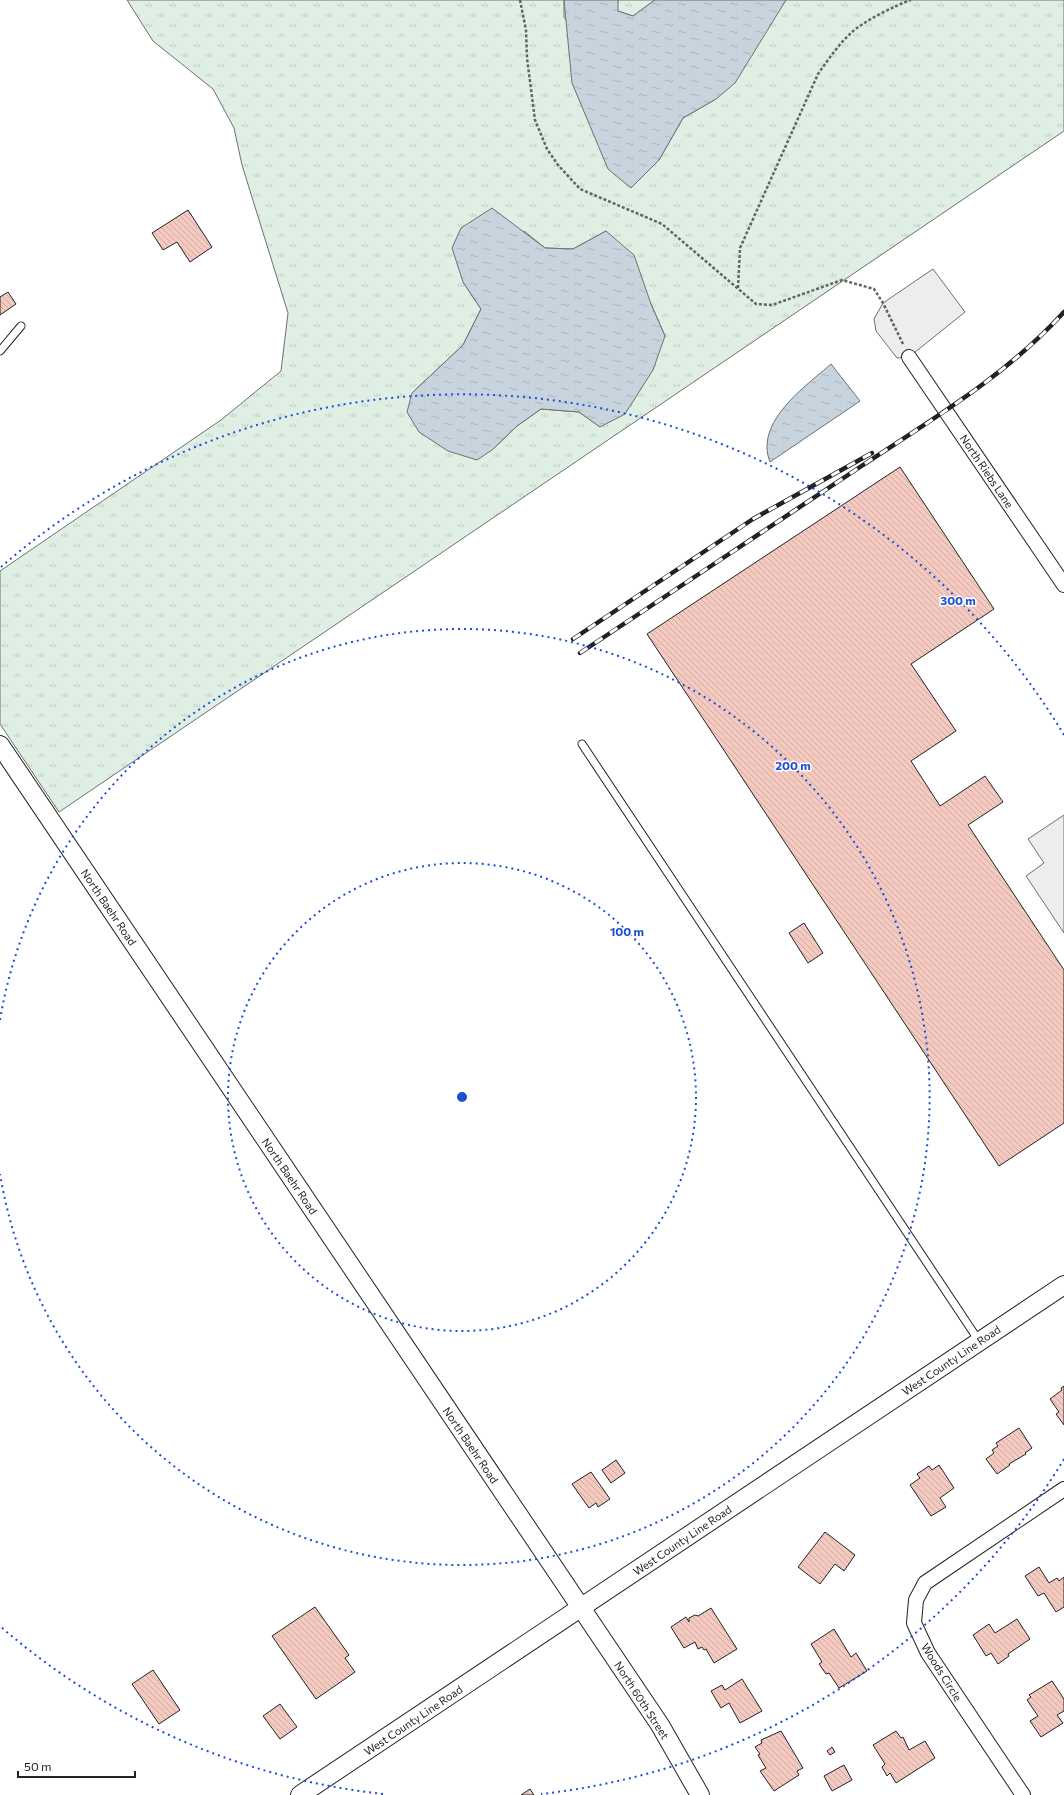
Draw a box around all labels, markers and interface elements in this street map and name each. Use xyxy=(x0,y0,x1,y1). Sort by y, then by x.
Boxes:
street label: North Riebs Lane xyxy=(958,432,1016,510)
text: 300 m xyxy=(940,593,976,607)
text: 200 m xyxy=(775,758,811,772)
street label: North Baehr Road xyxy=(79,866,139,948)
text: 100 m xyxy=(610,924,644,938)
centre of rings xyxy=(455,1090,469,1104)
street label: North Baehr Road xyxy=(260,1135,320,1217)
street label: West County Line Road xyxy=(899,1322,1003,1398)
street label: North Baehr Road xyxy=(441,1404,501,1486)
street label: West County Line Road xyxy=(630,1502,734,1578)
street label: Woods Circle xyxy=(919,1641,965,1703)
street label: North 60th Street xyxy=(612,1659,672,1742)
street label: West County Line Road xyxy=(361,1682,465,1758)
scale bar xyxy=(18,1753,135,1779)
text: 50 m xyxy=(24,1759,52,1773)

